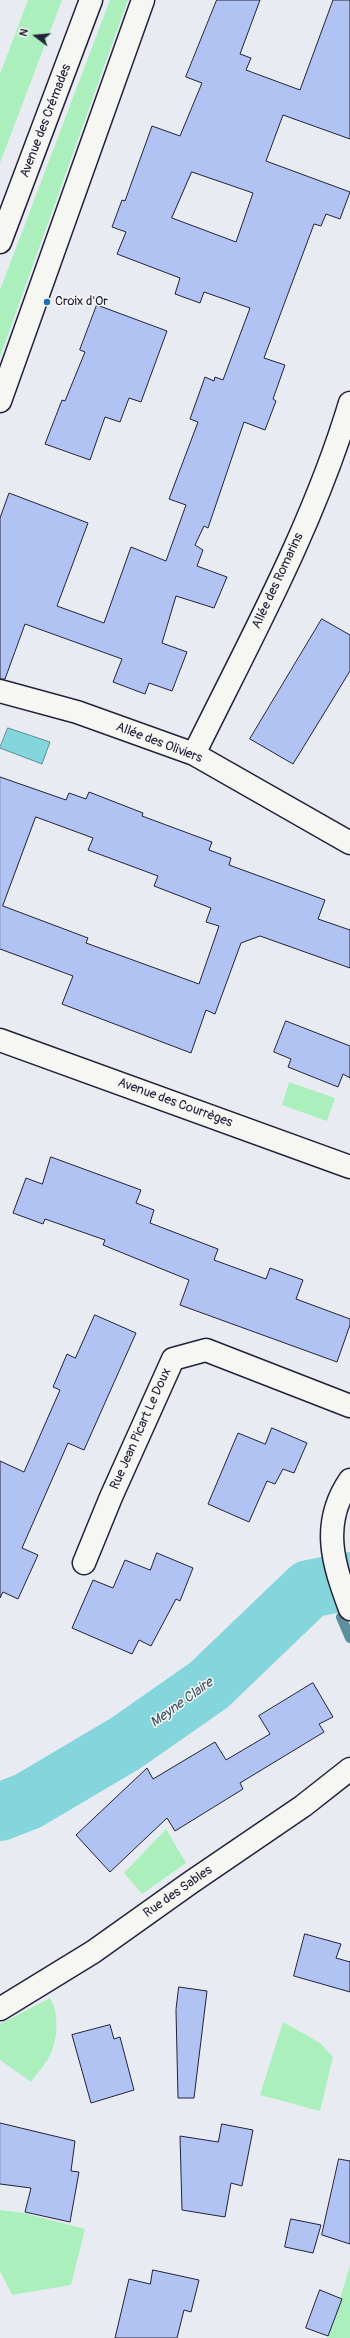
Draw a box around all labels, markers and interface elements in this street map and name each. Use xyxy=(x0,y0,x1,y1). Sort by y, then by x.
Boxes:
north arrow xyxy=(16,16,56,56)
text: N xyxy=(17,27,31,38)
street label: Avenue des Crémades xyxy=(17,62,75,180)
place label: Croix d'Or xyxy=(55,294,108,310)
marker: Croix d'Or xyxy=(42,297,52,307)
street label: Allée des Romarins xyxy=(249,531,307,631)
street label: Allée des Oliviers xyxy=(114,719,204,767)
street label: Avenue des Courrèges xyxy=(116,1075,234,1131)
street label: Rue Jean Picart Le Doux xyxy=(107,1366,175,1492)
water label: Meyne Claire xyxy=(147,1675,217,1731)
street label: Rue des Sables xyxy=(141,1863,215,1921)

